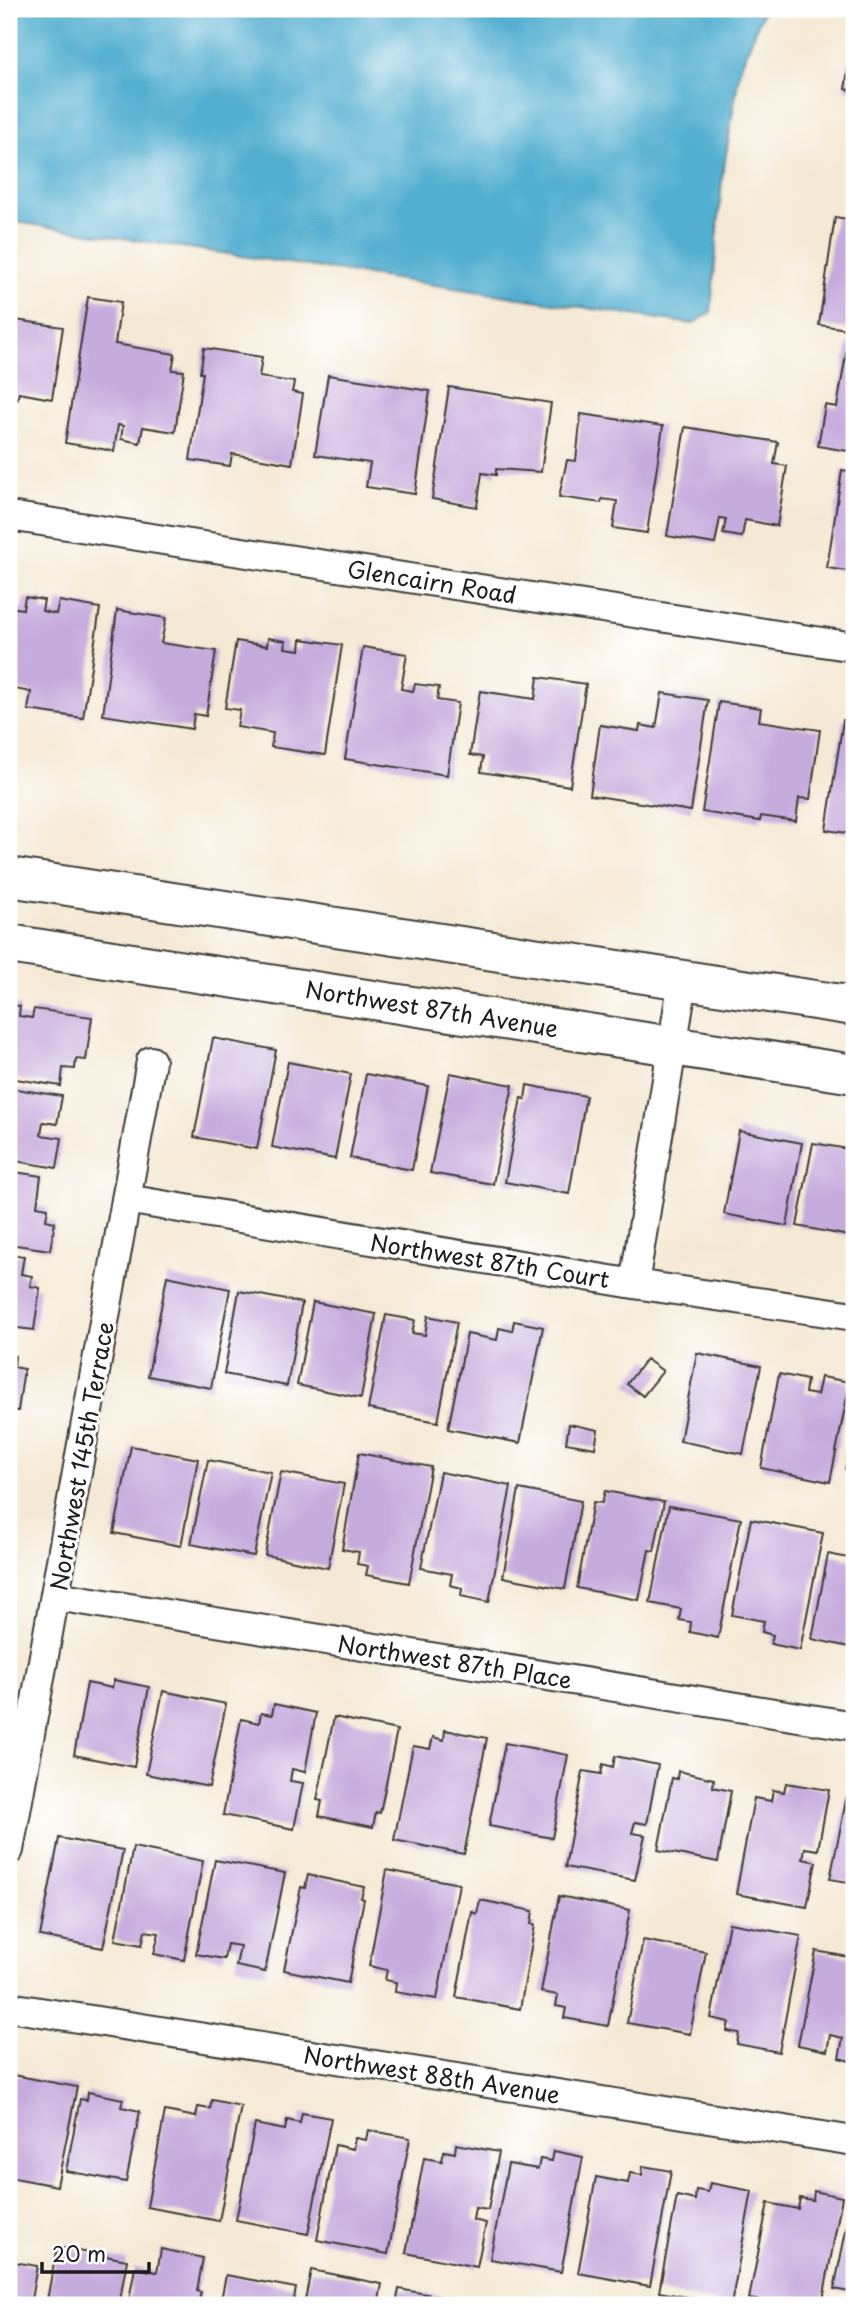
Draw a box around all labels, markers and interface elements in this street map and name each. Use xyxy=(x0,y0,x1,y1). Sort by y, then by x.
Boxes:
street label: Glencairn Road xyxy=(345,550,519,612)
street label: Northwest 87th Avenue xyxy=(303,971,561,1045)
street label: Northwest 87th Court xyxy=(368,1224,612,1296)
street label: Northwest 145th Terrace xyxy=(40,1319,122,1593)
street label: Northwest 87th Place xyxy=(335,1625,575,1697)
street label: Northwest 88th Avenue xyxy=(301,2036,563,2112)
scale bar xyxy=(42,2230,149,2274)
text: 20 m xyxy=(52,2237,106,2269)

